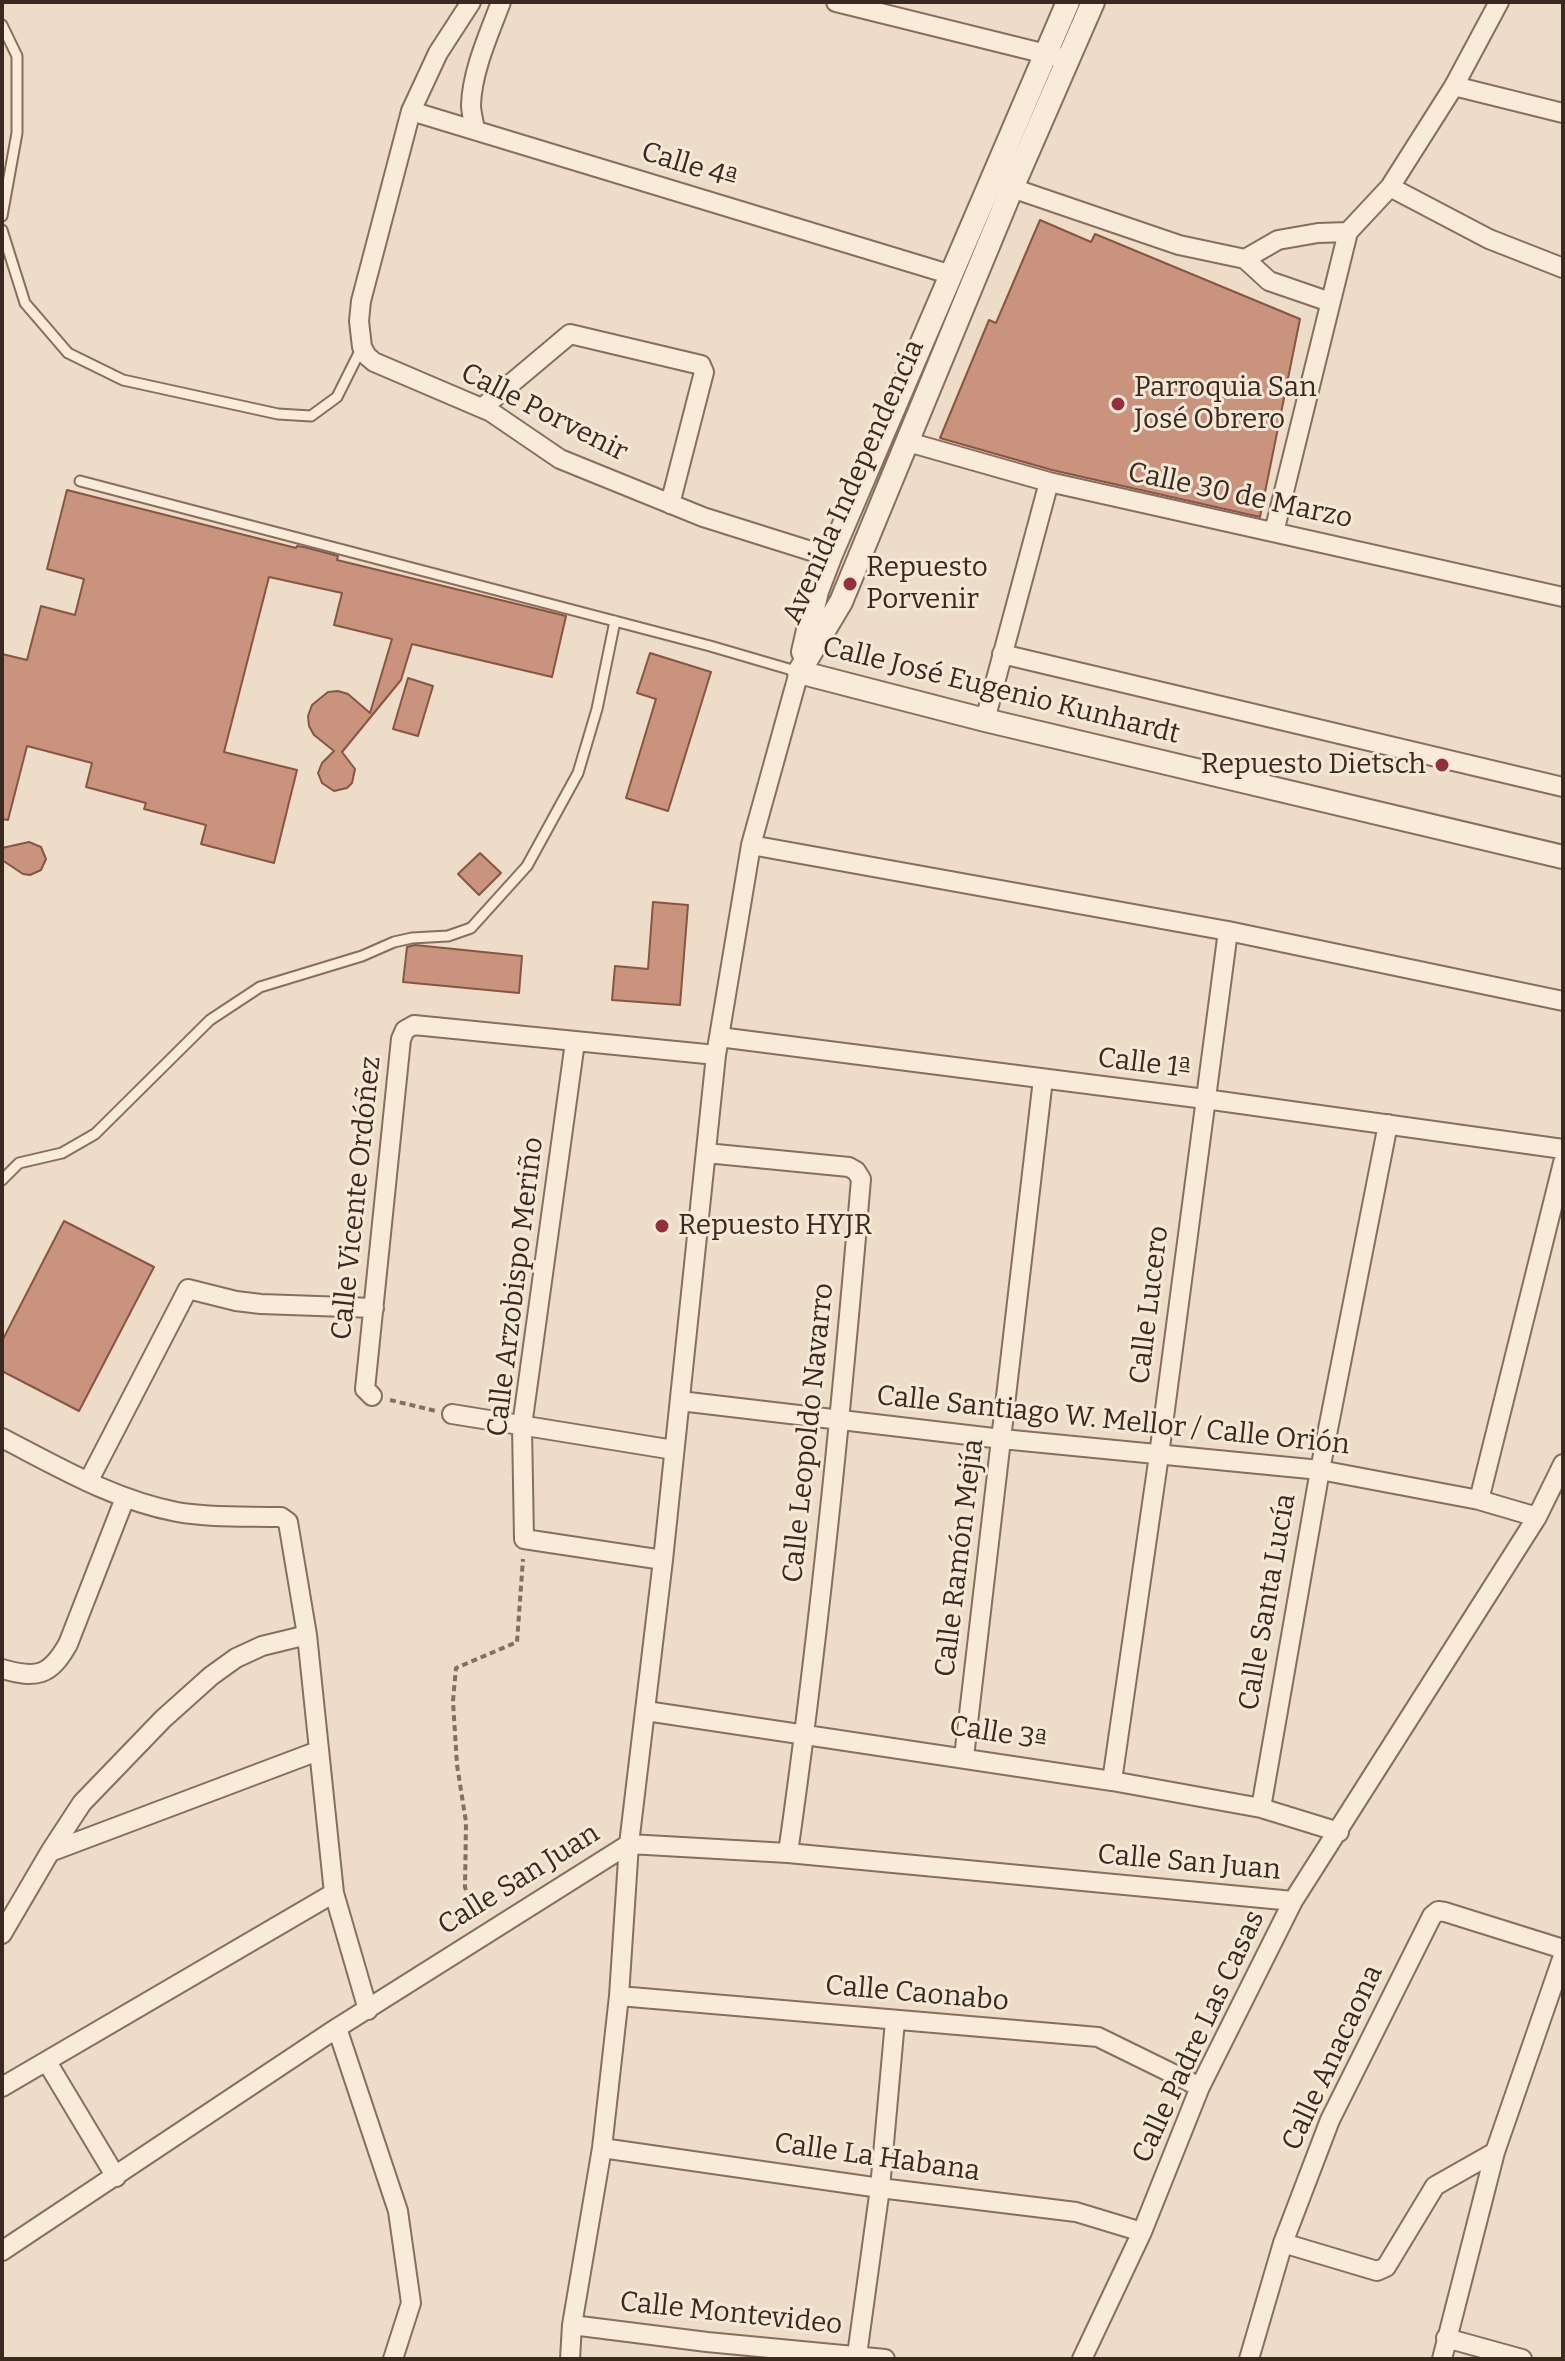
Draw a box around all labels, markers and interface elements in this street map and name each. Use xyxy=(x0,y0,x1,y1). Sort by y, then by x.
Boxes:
street label: Calle 4ª xyxy=(637,136,741,196)
street label: Avenida Independencia xyxy=(776,335,932,629)
street label: Calle Porvenir xyxy=(455,357,633,469)
place label: Parroquia San José Obrero xyxy=(1134,371,1317,437)
marker: Parroquia San José Obrero xyxy=(1109,395,1127,413)
street label: Calle 30 de Marzo xyxy=(1125,456,1355,536)
place label: Repuesto Porvenir xyxy=(866,551,988,617)
marker: Repuesto Porvenir xyxy=(841,575,859,593)
street label: Calle José Eugenio Kunhardt xyxy=(819,630,1183,752)
place label: Repuesto Dietsch xyxy=(1201,748,1426,782)
marker: Repuesto Dietsch xyxy=(1433,756,1451,774)
street label: Calle 1ª xyxy=(1096,1042,1192,1086)
street label: Calle Vicente Ordóñez xyxy=(325,1054,389,1342)
street label: Calle Arzobispo Meriño xyxy=(481,1135,551,1439)
place label: Repuesto HYJR xyxy=(678,1209,872,1243)
marker: Repuesto HYJR xyxy=(653,1217,671,1235)
street label: Calle Lucero xyxy=(1124,1224,1176,1386)
street label: Calle Leopoldo Navarro xyxy=(777,1281,841,1585)
street label: Calle Santiago W. Mellor / Calle Orión xyxy=(875,1379,1351,1463)
street label: Calle Ramón Mejía xyxy=(929,1437,991,1679)
street label: Calle Santa Lucía xyxy=(1232,1491,1304,1713)
street label: Calle 3ª xyxy=(947,1710,1049,1758)
street label: Calle San Juan xyxy=(432,1817,606,1943)
street label: Calle San Juan xyxy=(1096,1838,1282,1888)
street label: Calle Padre Las Casas xyxy=(1126,1905,1272,2169)
street label: Calle Anacaona xyxy=(1275,1960,1391,2156)
street label: Calle Caonabo xyxy=(824,1969,1010,2019)
street label: Calle La Habana xyxy=(772,2127,982,2189)
street label: Calle Montevideo xyxy=(618,2286,844,2342)

